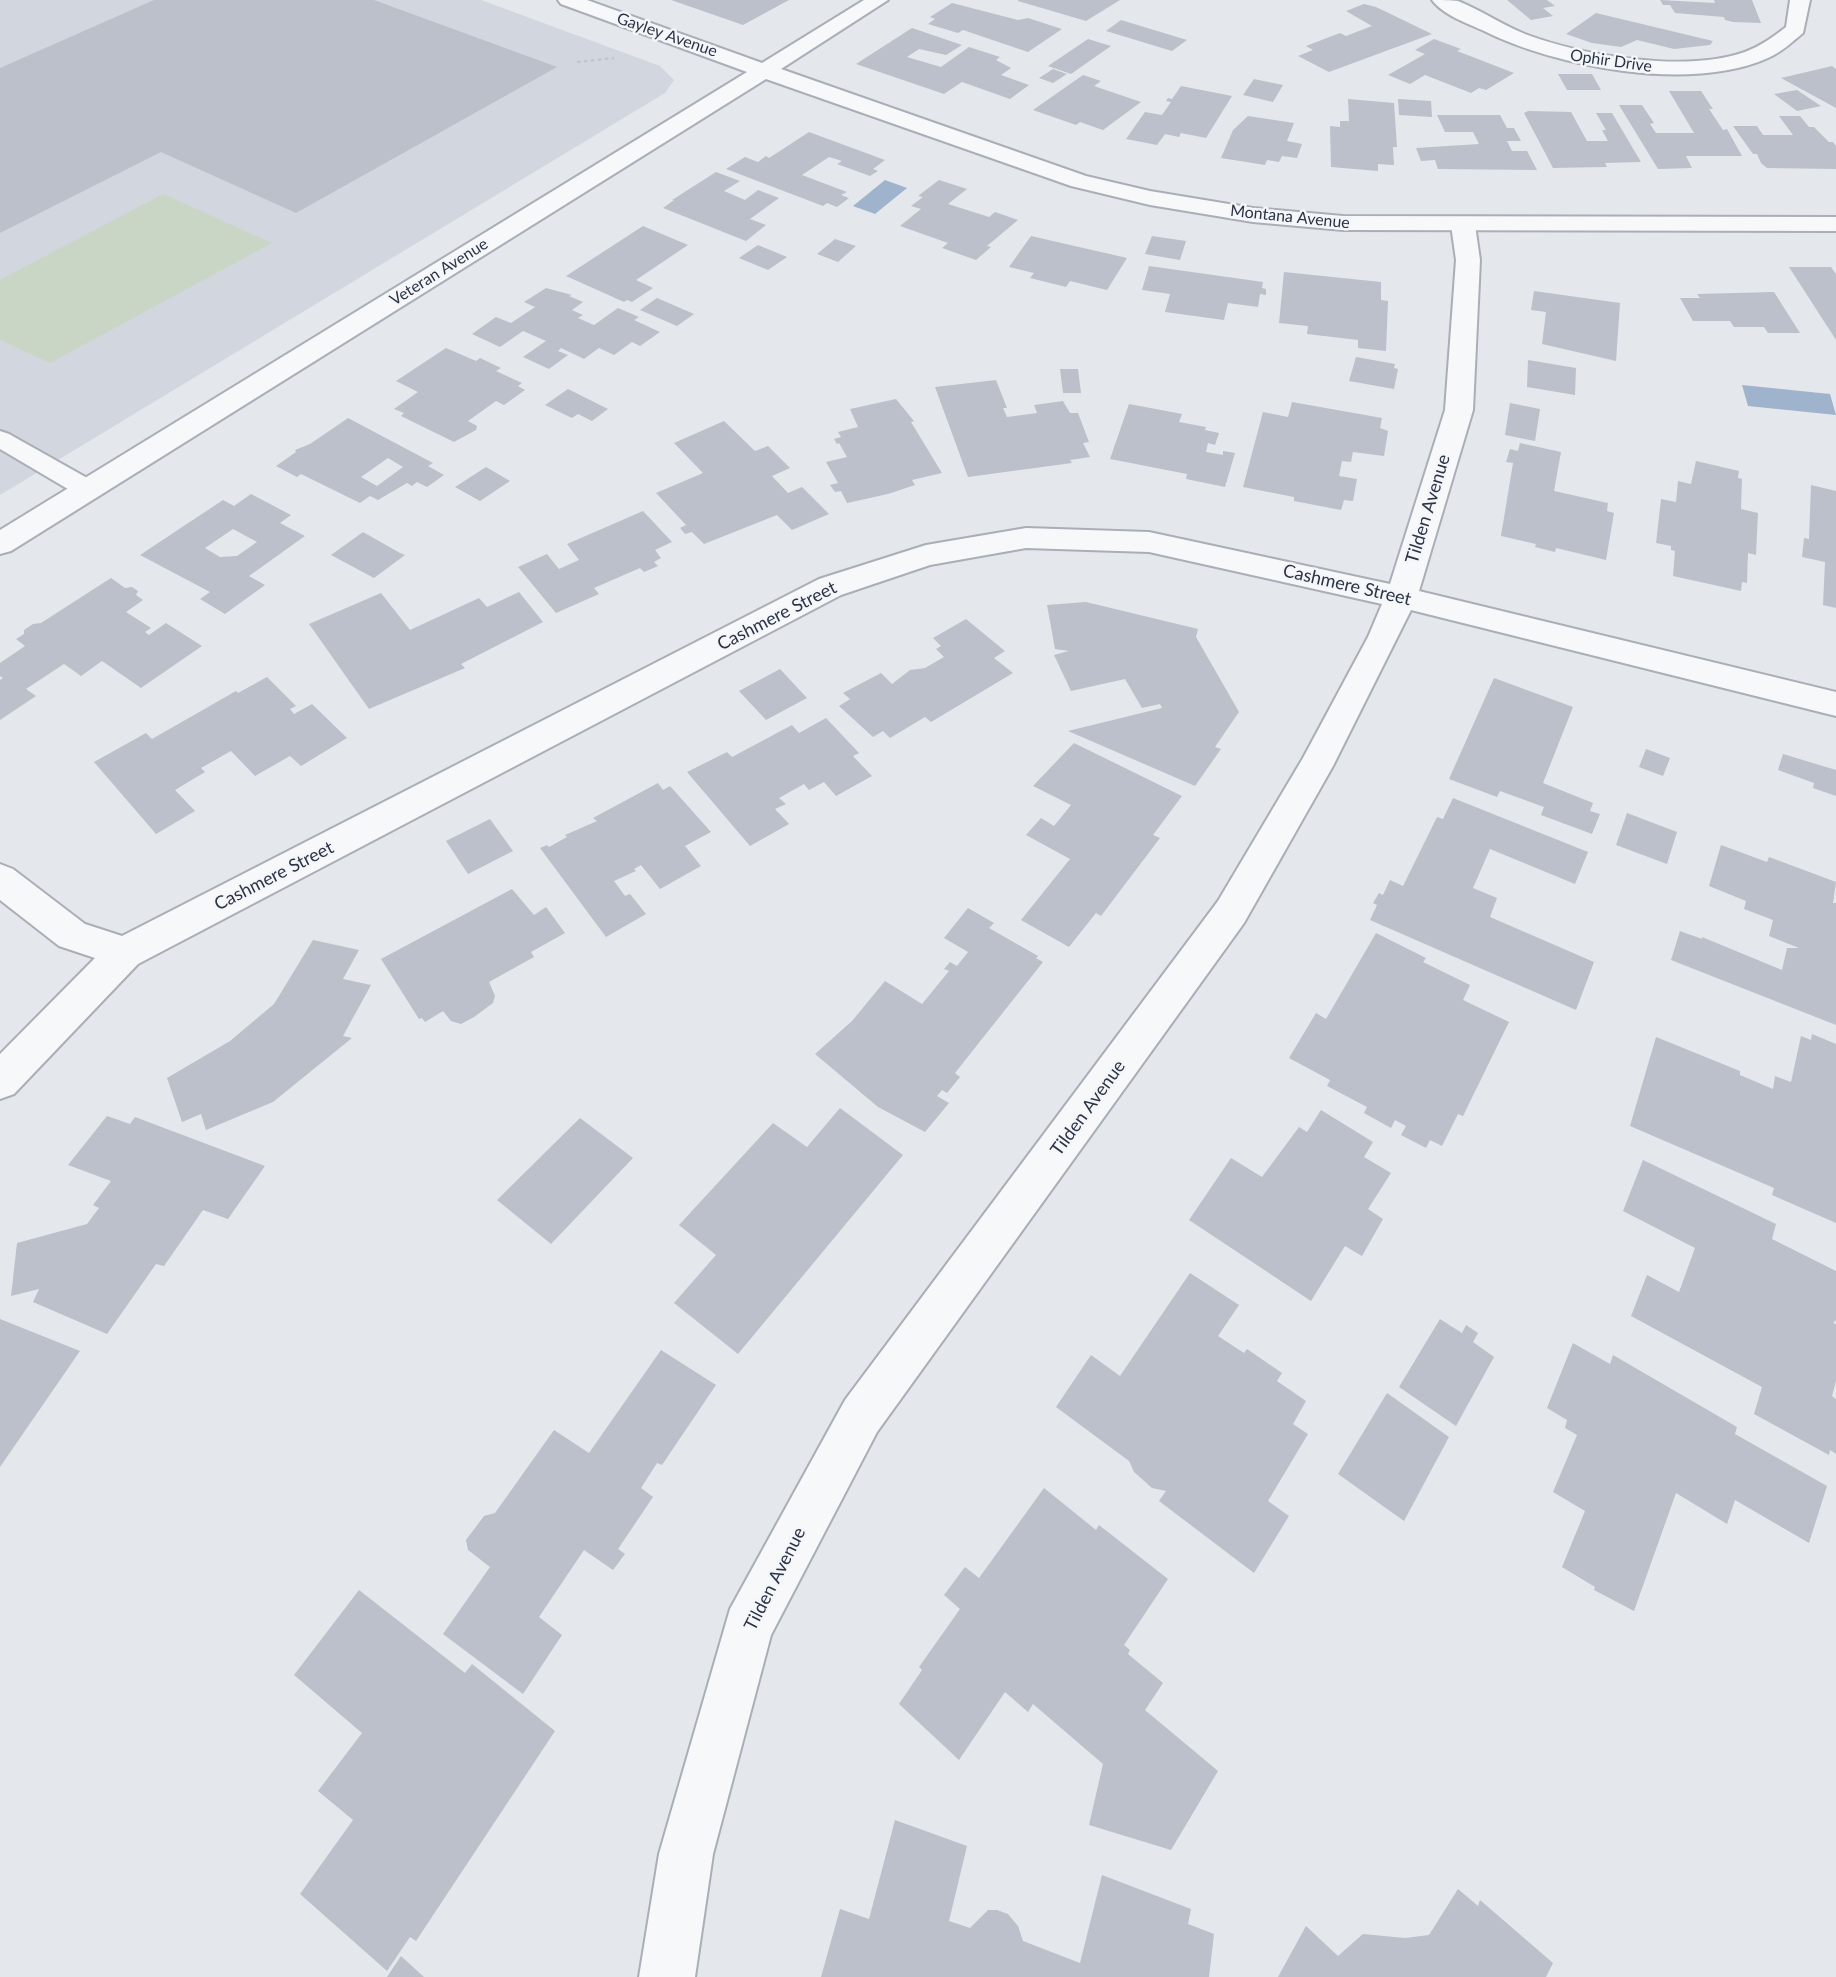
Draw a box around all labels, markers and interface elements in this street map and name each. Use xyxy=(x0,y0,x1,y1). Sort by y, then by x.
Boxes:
street label: Gayley Avenue xyxy=(614,9,720,61)
street label: Ophir Drive xyxy=(1569,46,1653,76)
street label: Montana Avenue xyxy=(1229,201,1351,233)
street label: Veteran Avenue xyxy=(387,234,491,310)
street label: Tilden Avenue xyxy=(1401,452,1455,566)
street label: Cashmere Street xyxy=(1281,560,1413,610)
street label: Cashmere Street xyxy=(714,577,840,655)
street label: Cashmere Street xyxy=(211,837,337,915)
street label: Tilden Avenue xyxy=(1046,1056,1130,1160)
street label: Tilden Avenue xyxy=(740,1524,810,1634)

